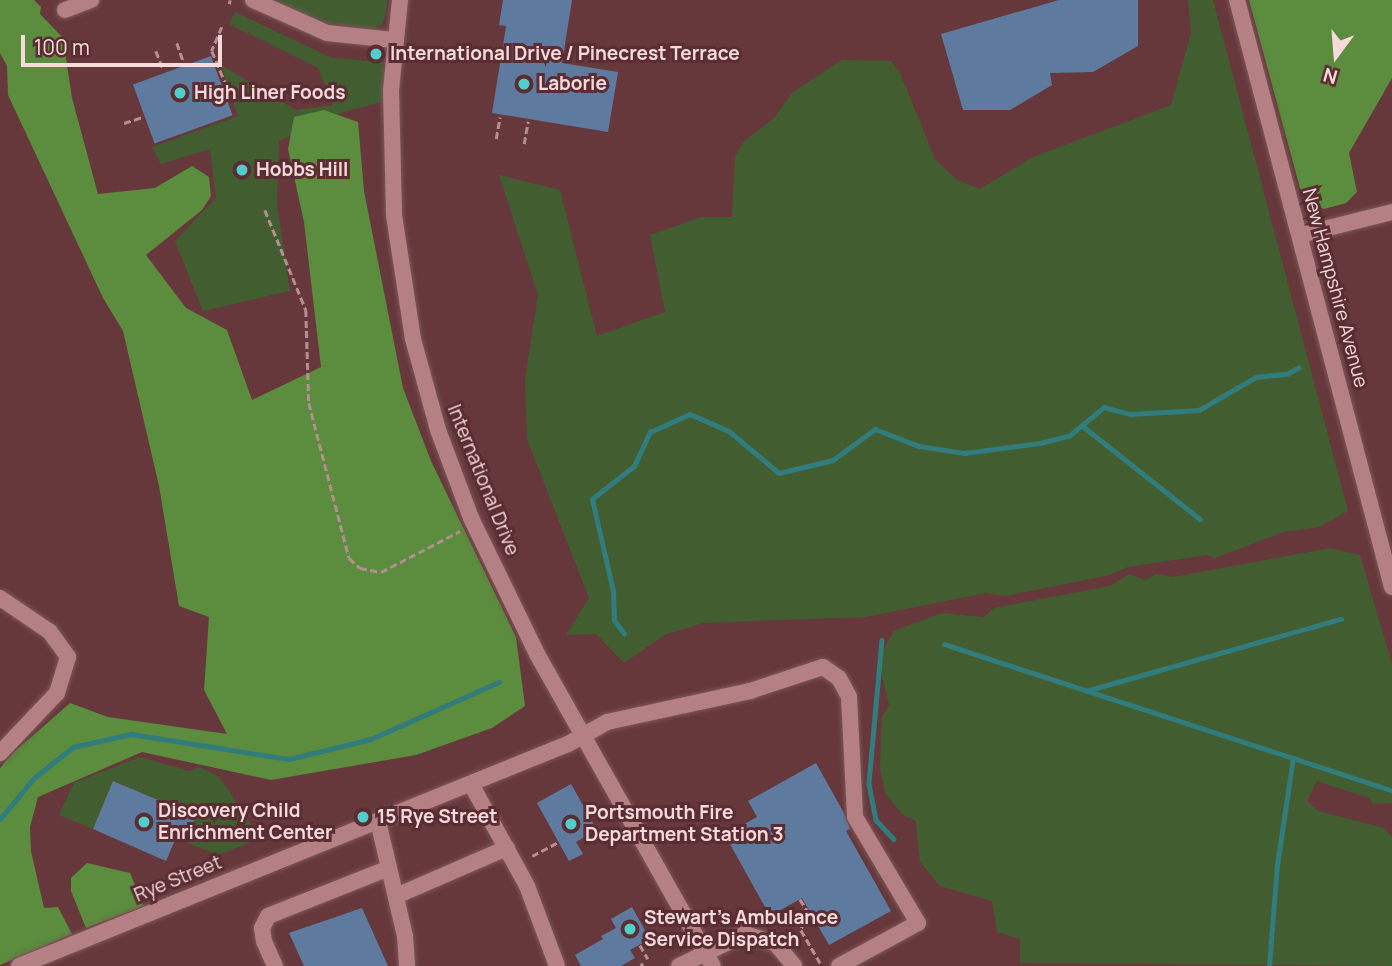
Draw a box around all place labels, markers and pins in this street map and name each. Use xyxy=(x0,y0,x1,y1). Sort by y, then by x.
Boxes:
place label: International Drive / Pinecrest Terrace xyxy=(390,43,740,65)
marker: International Drive / Pinecrest Terrace xyxy=(368,46,384,62)
place label: Laborie xyxy=(538,73,607,95)
marker: Laborie xyxy=(516,76,532,92)
place label: High Liner Foods xyxy=(194,82,346,104)
marker: High Liner Foods xyxy=(172,85,188,101)
place label: Hobbs Hill xyxy=(256,159,348,181)
marker: Hobbs Hill xyxy=(234,162,250,178)
place label: Discovery Child Enrichment Center xyxy=(158,800,333,844)
place label: Portsmouth Fire Department Station 3 xyxy=(585,802,784,846)
place label: 15 Rye Street xyxy=(377,806,497,828)
marker: 15 Rye Street xyxy=(355,809,371,825)
marker: Discovery Child Enrichment Center xyxy=(136,814,152,830)
marker: Portsmouth Fire Department Station 3 xyxy=(563,816,579,832)
place label: Stewart's Ambulance Service Dispatch xyxy=(644,907,838,951)
marker: Stewart's Ambulance Service Dispatch xyxy=(622,921,638,937)

